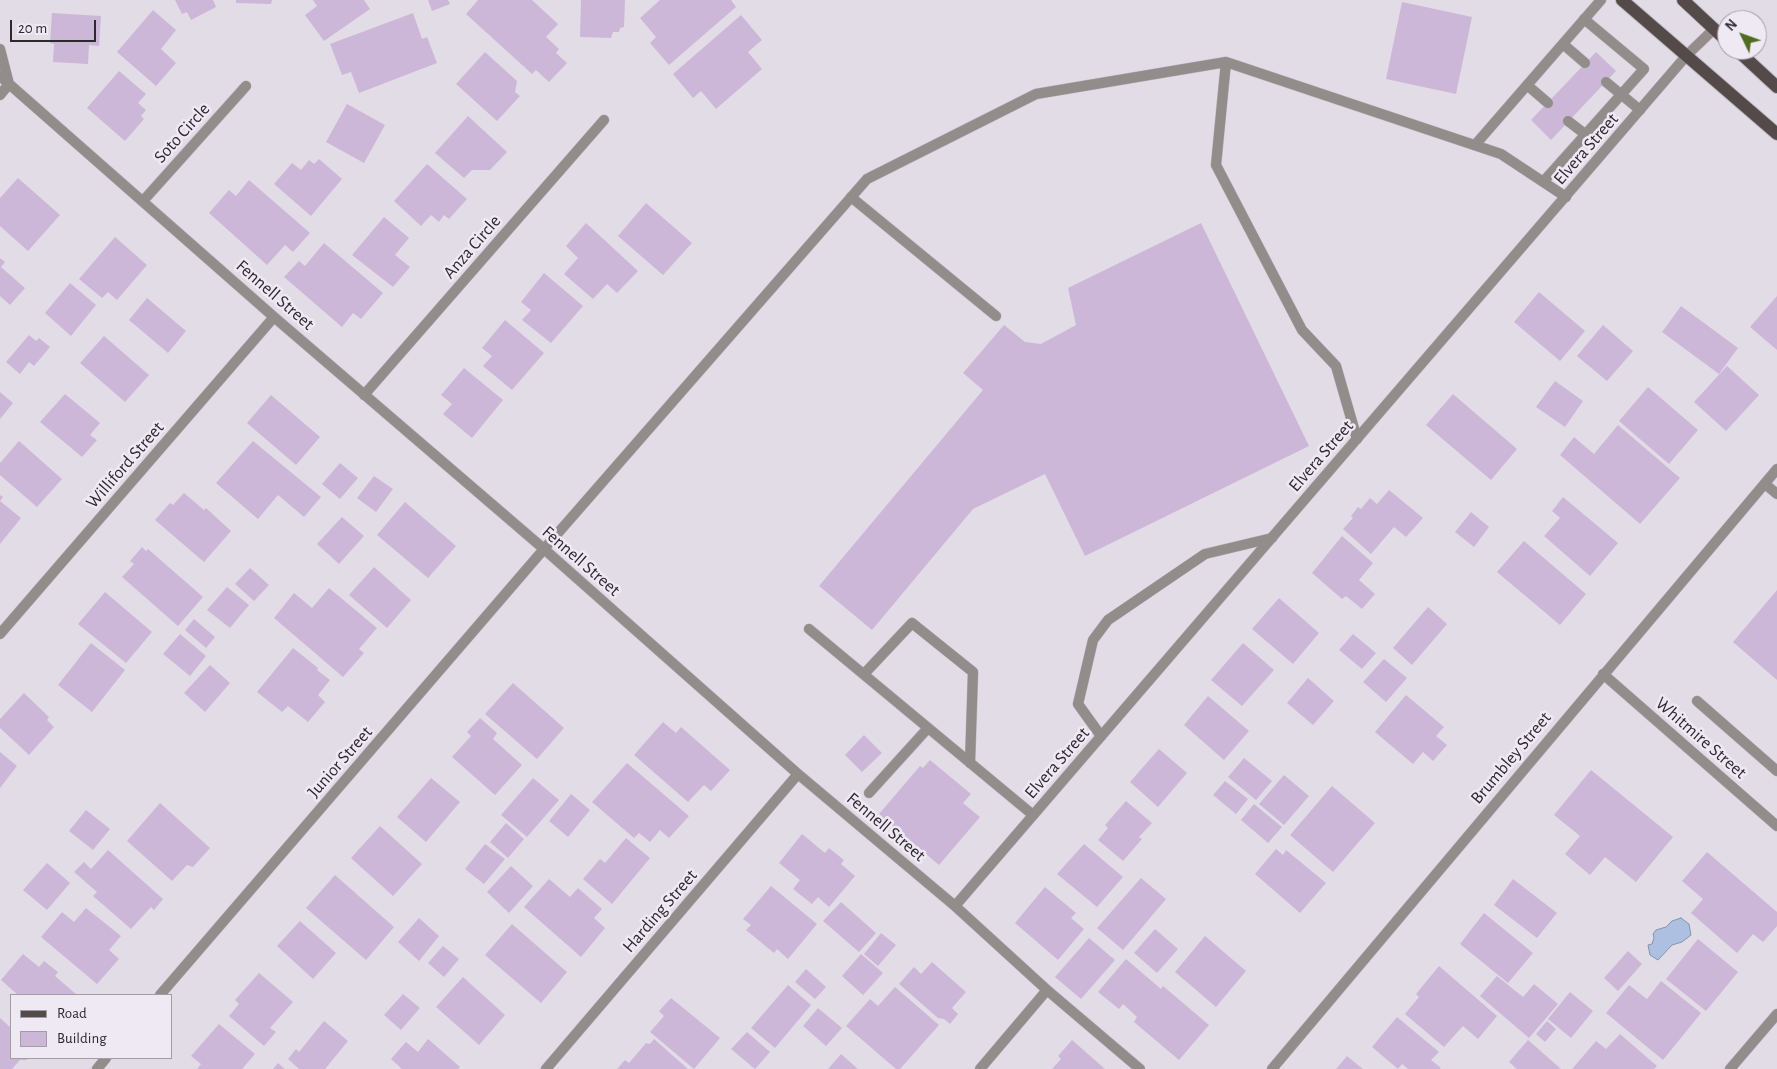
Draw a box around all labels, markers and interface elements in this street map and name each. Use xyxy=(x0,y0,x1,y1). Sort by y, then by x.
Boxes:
scale bar xyxy=(12,10,99,42)
north arrow xyxy=(1717,10,1767,60)
text: N xyxy=(1723,17,1740,34)
text: 20 m xyxy=(18,21,47,36)
street label: Soto Circle xyxy=(149,98,215,168)
street label: Elvera Street xyxy=(1549,109,1623,189)
street label: Anza Circle xyxy=(438,211,506,283)
street label: Fennell Street xyxy=(232,255,318,335)
street label: Elvera Street xyxy=(1284,416,1358,496)
street label: Williford Street xyxy=(81,417,169,513)
street label: Fennell Street xyxy=(538,521,624,601)
street label: Whitmire Street xyxy=(1651,693,1751,783)
street label: Brumbley Street xyxy=(1466,707,1556,809)
street label: Junior Street xyxy=(303,722,377,802)
street label: Elvera Street xyxy=(1020,723,1094,803)
street label: Fennell Street xyxy=(842,788,930,866)
street label: Harding Street xyxy=(618,865,702,957)
legend xyxy=(10,994,172,1059)
text: Road xyxy=(57,1006,87,1021)
text: Building xyxy=(57,1031,107,1046)

